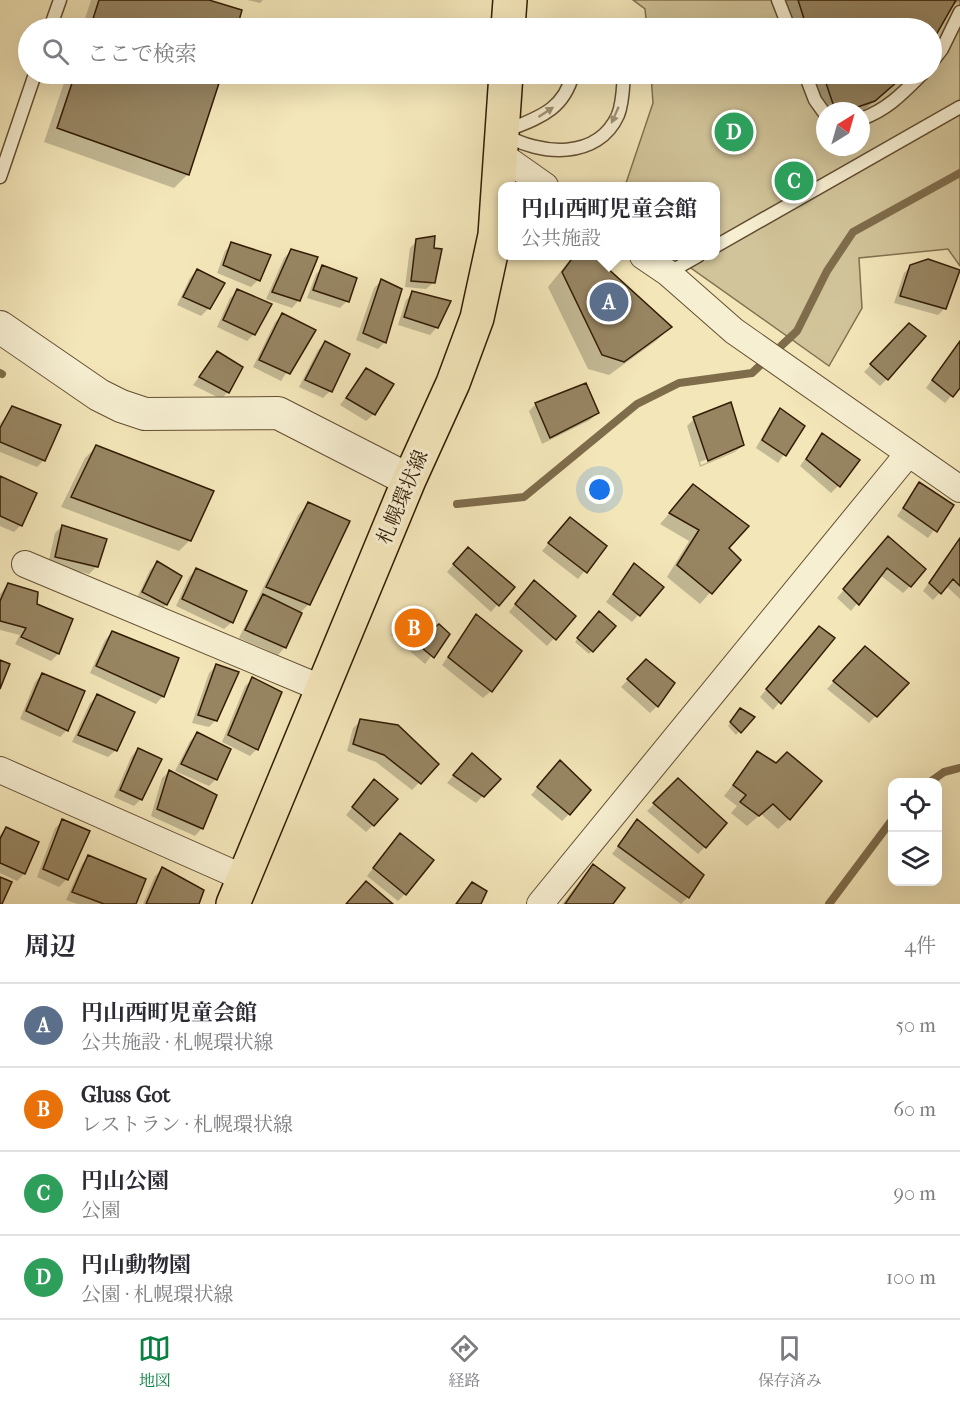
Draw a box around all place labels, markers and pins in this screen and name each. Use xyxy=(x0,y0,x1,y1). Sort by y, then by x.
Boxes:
pin: D xyxy=(714,110,754,154)
pin: C xyxy=(774,158,814,204)
pin: A xyxy=(590,280,628,324)
pin: B xyxy=(394,606,434,650)

